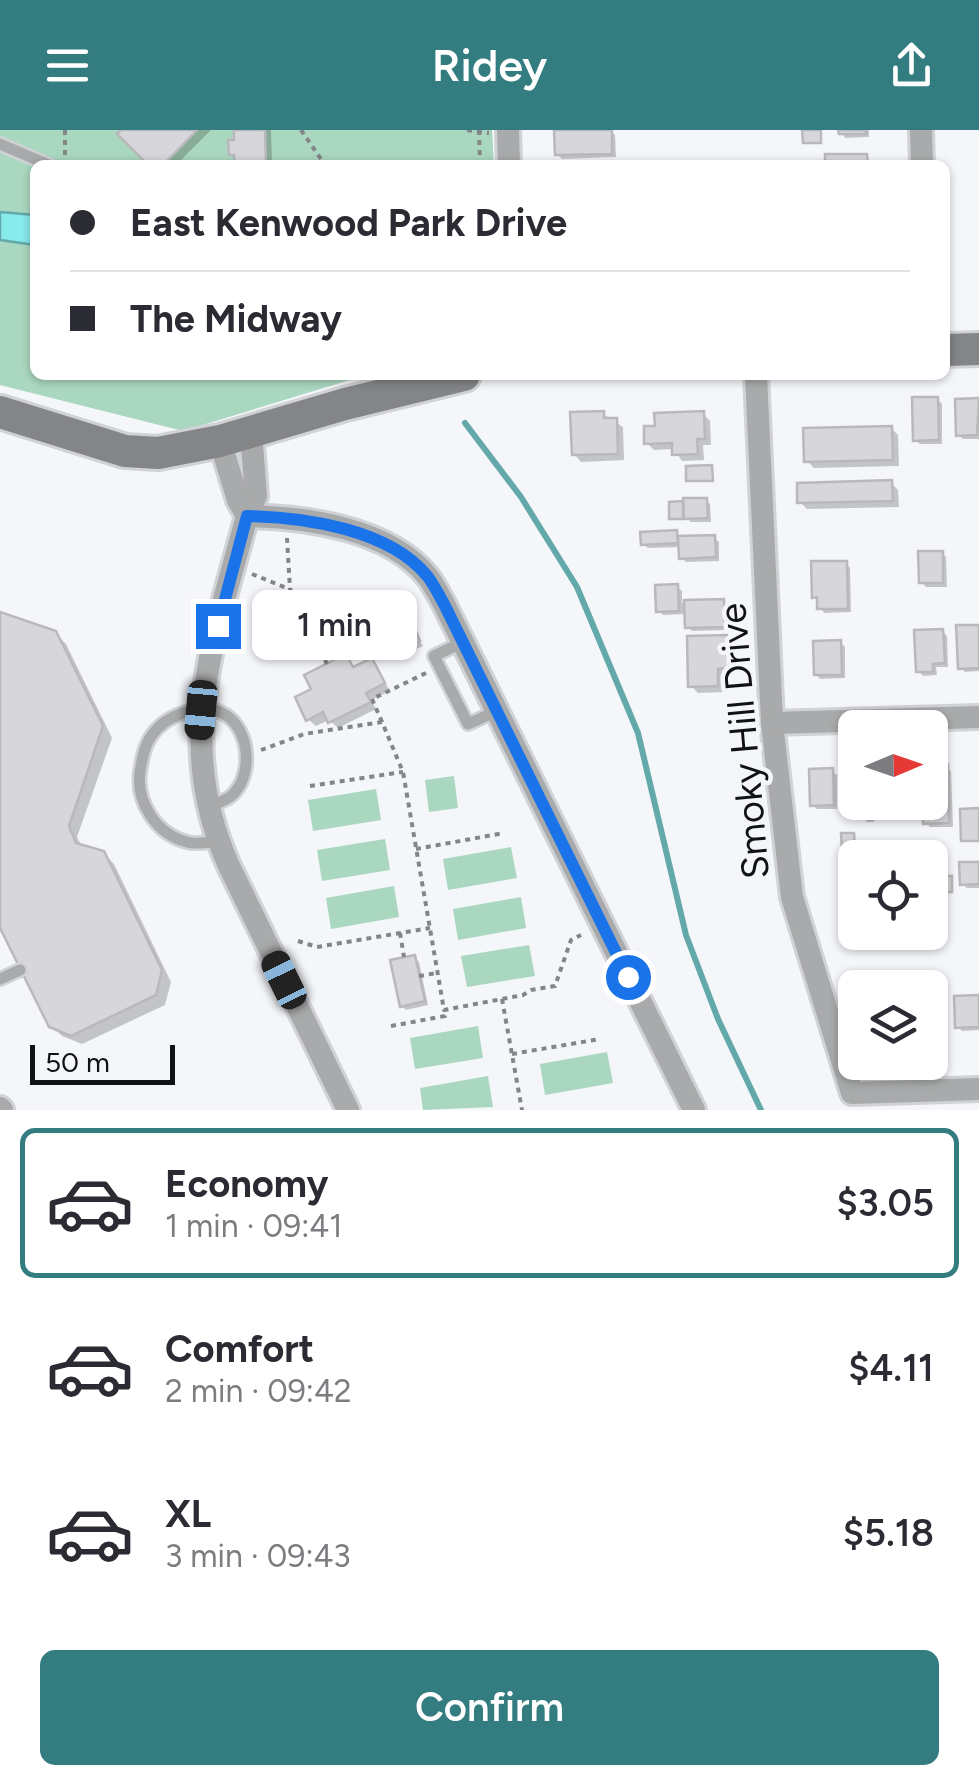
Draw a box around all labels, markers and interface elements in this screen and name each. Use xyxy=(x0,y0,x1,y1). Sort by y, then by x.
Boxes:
icon: menu xyxy=(40,38,95,93)
text: Ridey xyxy=(432,38,547,92)
icon: share xyxy=(884,38,939,93)
text: East Kenwood Park Drive xyxy=(130,200,567,246)
text: The Midway xyxy=(130,296,342,342)
callout: 1 min xyxy=(253,591,418,661)
street label: Smoky Hill Drive xyxy=(709,601,779,881)
route end xyxy=(196,604,241,649)
text: 1 min xyxy=(297,606,372,644)
car xyxy=(183,679,219,741)
north arrow xyxy=(838,710,948,820)
map controls xyxy=(838,710,948,1080)
button: locate xyxy=(838,840,948,950)
car xyxy=(257,946,311,1014)
route start xyxy=(606,955,651,1000)
button: layers xyxy=(838,970,948,1080)
scale bar xyxy=(30,1040,175,1084)
text: 50 m xyxy=(45,1045,110,1079)
icon: car xyxy=(45,1158,135,1248)
text: Economy xyxy=(165,1161,328,1207)
text: $3.05 xyxy=(837,1180,934,1226)
text: 1 min · 09:41 xyxy=(165,1207,342,1245)
icon: car xyxy=(45,1323,135,1413)
text: Comfort xyxy=(165,1326,314,1372)
text: $4.11 xyxy=(848,1345,934,1391)
text: 2 min · 09:42 xyxy=(165,1372,352,1410)
icon: car xyxy=(45,1488,135,1578)
text: XL xyxy=(165,1491,211,1537)
text: $5.18 xyxy=(843,1510,934,1556)
text: 3 min · 09:43 xyxy=(165,1537,351,1575)
button: Confirm xyxy=(40,1650,939,1765)

